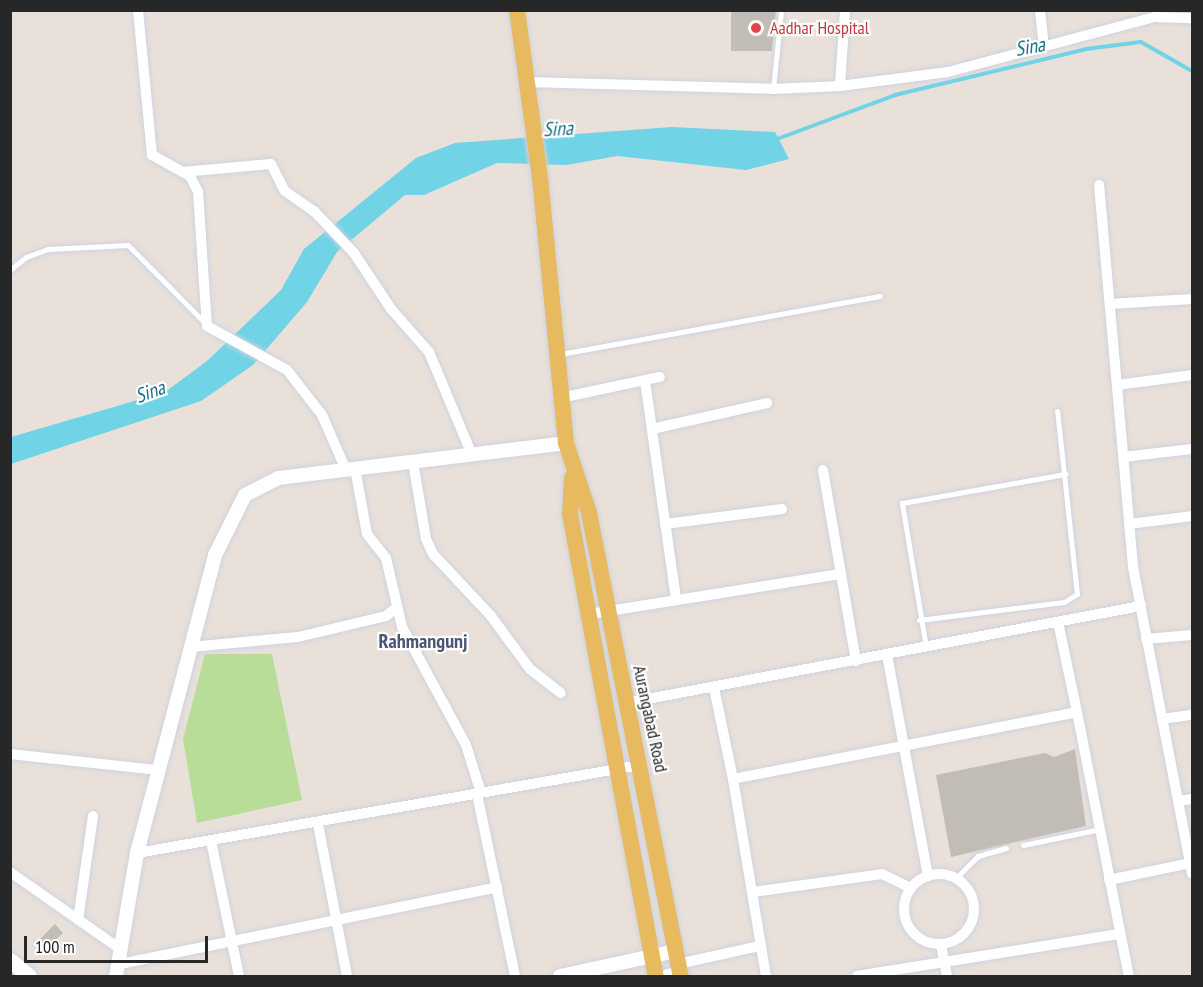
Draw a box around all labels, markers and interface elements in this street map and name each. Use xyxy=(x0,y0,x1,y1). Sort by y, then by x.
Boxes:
place label: Aadhar Hospital xyxy=(770,17,869,39)
marker: Aadhar Hospital xyxy=(747,19,765,37)
water label: Sina xyxy=(1013,33,1047,61)
water label: Sina xyxy=(543,116,573,142)
water label: Sina xyxy=(132,376,168,408)
district label: Rahmangunj xyxy=(378,629,468,653)
street label: Aurangabad Road xyxy=(628,664,672,774)
scale bar xyxy=(27,924,212,962)
text: 100 m xyxy=(35,935,75,958)

